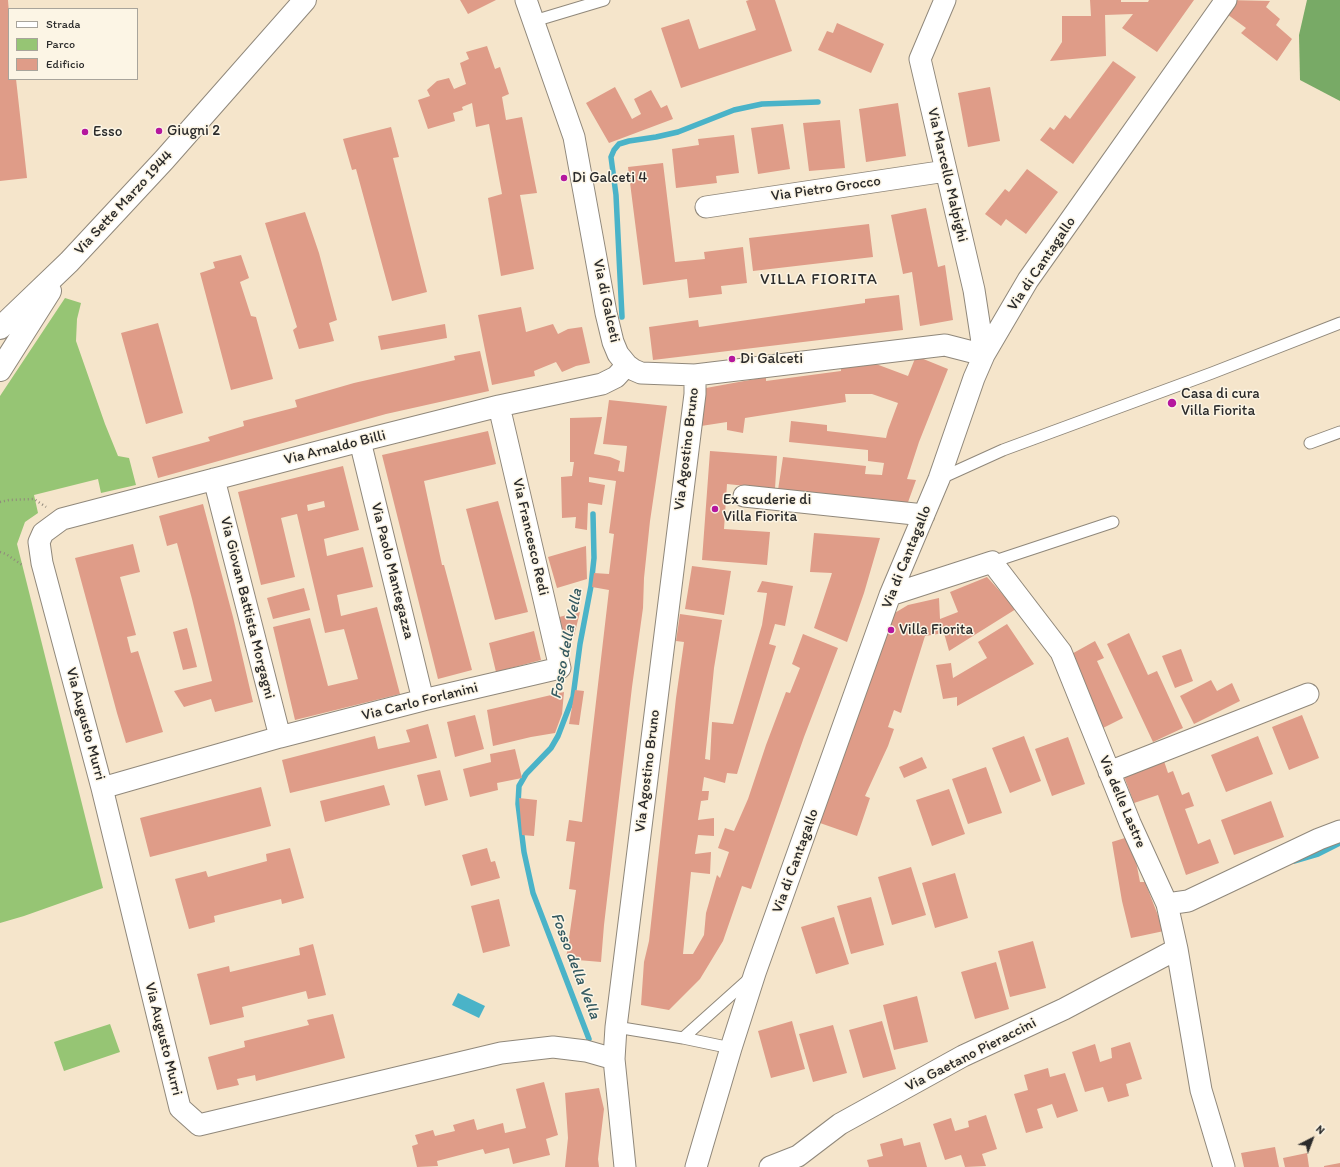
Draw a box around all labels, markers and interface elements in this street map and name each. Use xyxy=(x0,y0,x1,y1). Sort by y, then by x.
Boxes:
legend xyxy=(8,8,138,80)
text: Strada xyxy=(46,17,80,31)
text: Parco xyxy=(46,37,75,51)
text: Edificio xyxy=(46,57,85,71)
street label: Via Marcello Malpighi xyxy=(923,106,971,244)
place label: Giugni 2 xyxy=(167,122,220,140)
place label: Esso xyxy=(93,123,122,141)
marker: Giugni 2 xyxy=(154,126,164,136)
marker: Esso xyxy=(80,127,90,137)
street label: Via Sette Marzo 1944 xyxy=(71,147,177,259)
place label: Di Galceti 4 xyxy=(572,169,647,187)
street label: Via Pietro Grocco xyxy=(770,172,882,206)
marker: Di Galceti 4 xyxy=(559,173,569,183)
street label: Via di Cantagallo xyxy=(1004,214,1080,314)
street label: Via di Galceti xyxy=(588,258,624,344)
district label: VILLA FIORITA xyxy=(759,270,879,290)
place label: Di Galceti xyxy=(740,350,803,368)
marker: Di Galceti xyxy=(727,354,737,364)
place label: Casa di cura Villa Fiorita xyxy=(1181,385,1260,420)
street label: Via Agostino Bruno xyxy=(671,387,703,511)
marker: Casa di cura Villa Fiorita xyxy=(1166,397,1178,409)
street label: Via Arnaldo Billi xyxy=(282,427,388,469)
street label: Via Francesco Redi xyxy=(508,477,552,597)
place label: Ex scuderie di Villa Fiorita xyxy=(723,491,811,526)
street label: Via Paolo Mantegazza xyxy=(366,501,418,641)
street label: Via di Cantagallo xyxy=(878,503,936,611)
marker: Ex scuderie di Villa Fiorita xyxy=(710,504,720,514)
street label: Via Giovan Battista Morgagni xyxy=(216,515,278,701)
water label: Fosso della Vella xyxy=(547,587,587,701)
place label: Villa Fiorita xyxy=(899,621,973,639)
marker: Villa Fiorita xyxy=(886,625,896,635)
street label: Via Augusto Murri xyxy=(61,666,109,782)
street label: Via Carlo Forlanini xyxy=(360,679,480,725)
street label: Via Agostino Bruno xyxy=(632,709,664,833)
street label: Via delle Lastre xyxy=(1094,753,1150,851)
street label: Via di Cantagallo xyxy=(769,806,823,916)
water label: Fosso della Vella xyxy=(546,910,604,1022)
street label: Via Augusto Murri xyxy=(140,981,186,1097)
street label: Via Gaetano Pieraccini xyxy=(903,1014,1039,1096)
north arrow xyxy=(1292,1119,1332,1159)
text: N xyxy=(1313,1122,1327,1137)

